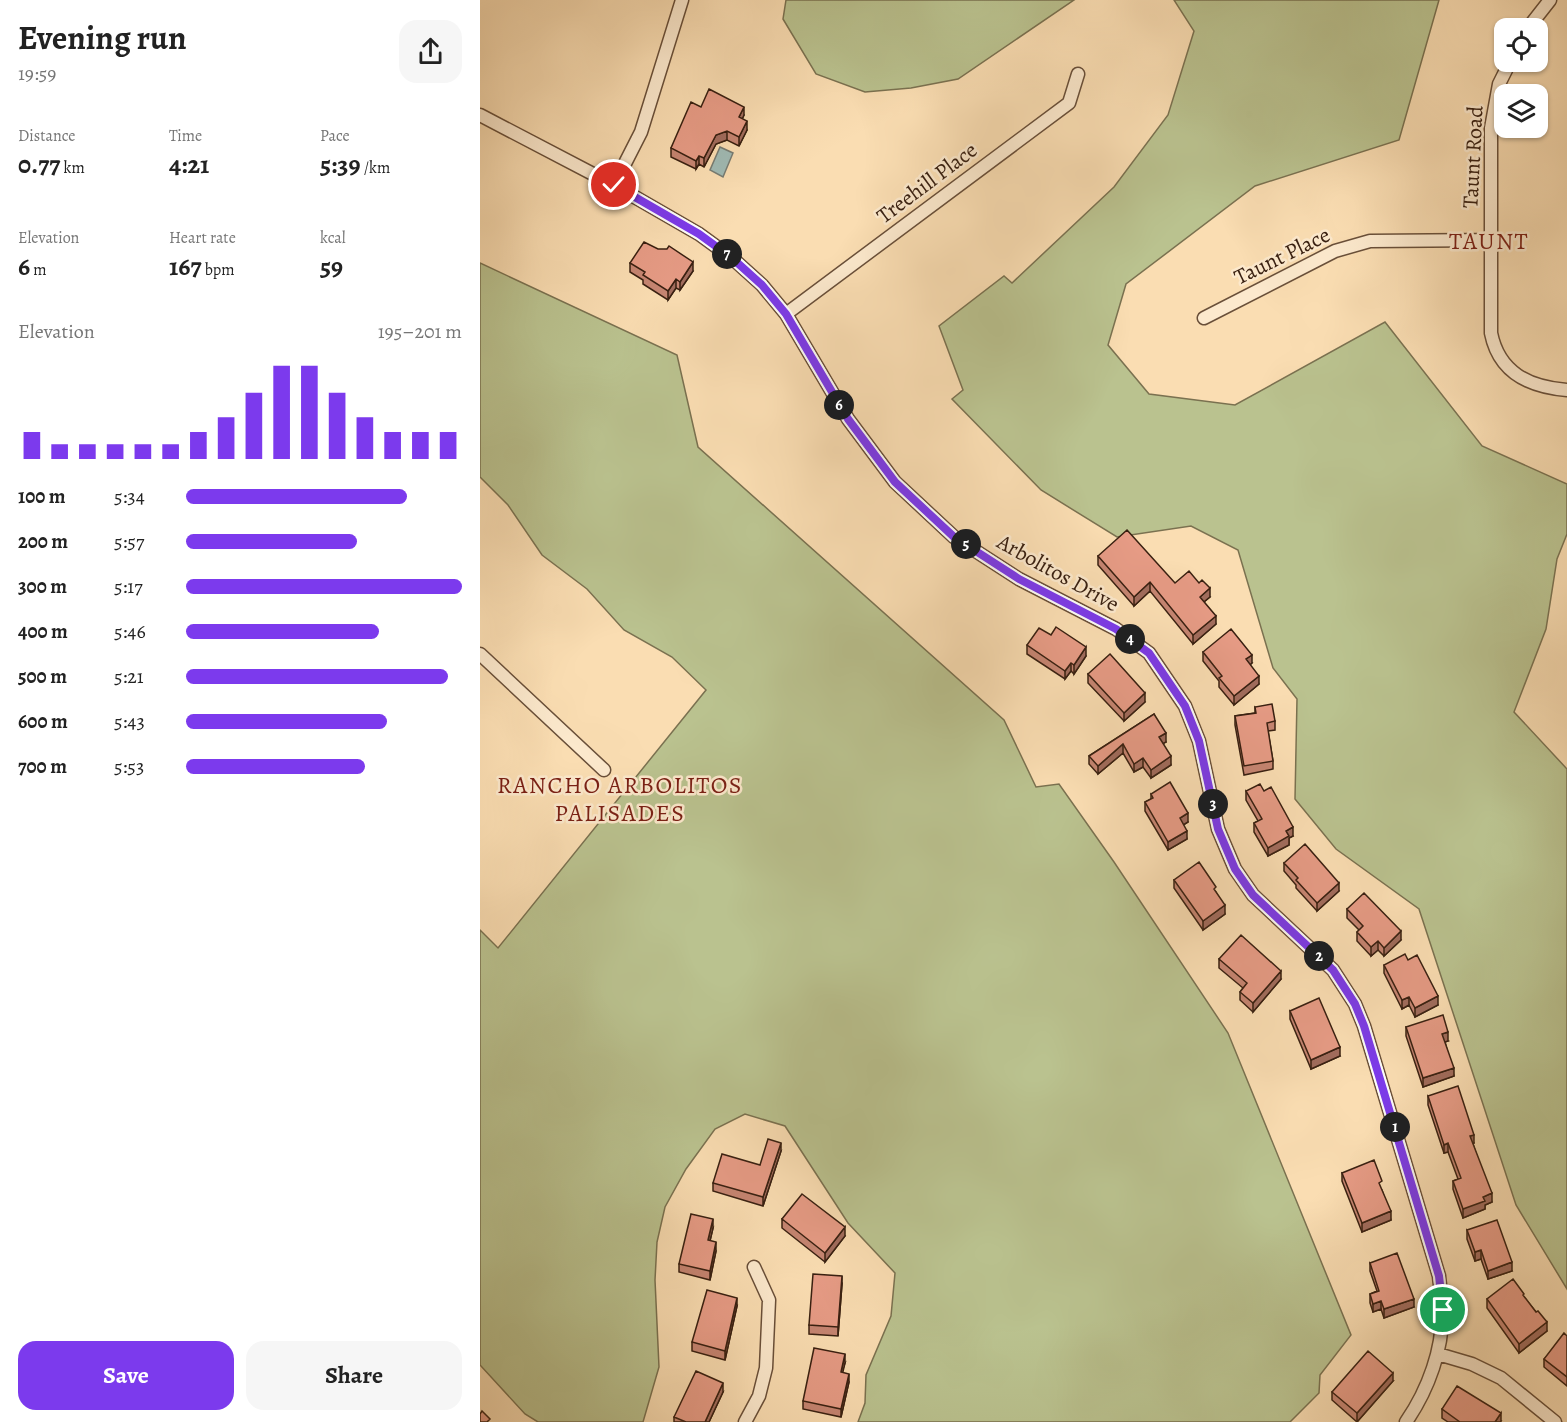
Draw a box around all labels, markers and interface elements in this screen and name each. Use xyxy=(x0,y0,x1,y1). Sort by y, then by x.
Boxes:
text: Evening run xyxy=(18,15,187,60)
map controls xyxy=(1494,18,1548,138)
button: locate xyxy=(1494,18,1548,72)
button: share xyxy=(399,20,462,83)
text: 19:59 xyxy=(18,60,56,87)
button: layers xyxy=(1494,84,1548,138)
street label: Taunt Road xyxy=(1455,105,1491,209)
text: Distance xyxy=(18,125,75,147)
text: Time xyxy=(169,125,202,147)
text: Pace xyxy=(320,125,350,147)
street label: Treehill Place xyxy=(870,135,984,231)
text: 0.77 xyxy=(18,147,60,182)
text: 4:21 xyxy=(169,147,209,182)
text: 5:39 xyxy=(320,147,361,182)
text: km xyxy=(60,157,85,179)
text: /km xyxy=(361,157,390,179)
pin xyxy=(588,159,639,210)
icon: check xyxy=(597,168,630,201)
street label: Taunt Place xyxy=(1229,220,1335,292)
district label: TAUNT xyxy=(1449,225,1529,257)
text: Elevation xyxy=(18,227,79,249)
text: Heart rate xyxy=(169,227,236,249)
text: kcal xyxy=(320,227,346,249)
pin: 7 xyxy=(712,239,742,269)
text: 7 xyxy=(724,243,730,265)
text: 6 xyxy=(18,249,30,284)
text: 167 xyxy=(169,249,202,284)
text: 59 xyxy=(320,249,343,284)
text: m xyxy=(30,259,47,281)
text: bpm xyxy=(202,259,235,281)
text: Elevation xyxy=(18,318,95,345)
text: 195–201 m xyxy=(378,318,462,345)
pin: 6 xyxy=(824,390,854,420)
text: 6 xyxy=(835,394,843,416)
text: 100 m xyxy=(18,483,66,510)
text: 5:34 xyxy=(114,483,145,510)
street label: Arbolitos Drive xyxy=(991,527,1124,619)
text: 200 m xyxy=(18,528,68,555)
text: 5:57 xyxy=(114,528,144,555)
pin: 5 xyxy=(951,529,981,559)
text: 5 xyxy=(963,533,969,555)
text: 300 m xyxy=(18,573,67,600)
text: 5:17 xyxy=(114,573,143,600)
text: 400 m xyxy=(18,618,68,645)
text: 5:46 xyxy=(114,618,146,645)
pin: 4 xyxy=(1115,624,1145,654)
text: 4 xyxy=(1126,628,1134,650)
text: 500 m xyxy=(18,663,67,690)
text: 5:21 xyxy=(114,663,144,690)
text: 600 m xyxy=(18,708,68,735)
text: 5:43 xyxy=(114,708,145,735)
text: 700 m xyxy=(18,753,67,780)
text: 5:53 xyxy=(114,753,144,780)
district label: RANCHO ARBOLITOS PALISADES xyxy=(497,769,743,829)
pin: 3 xyxy=(1198,789,1228,819)
text: 3 xyxy=(1210,793,1216,815)
pin: 2 xyxy=(1304,941,1334,971)
text: 2 xyxy=(1315,945,1323,967)
pin: 1 xyxy=(1380,1112,1410,1142)
text: 1 xyxy=(1392,1116,1398,1138)
pin xyxy=(1417,1284,1468,1335)
icon: arrive xyxy=(1426,1293,1459,1326)
button: Save xyxy=(18,1341,234,1410)
button: Share xyxy=(246,1341,462,1410)

